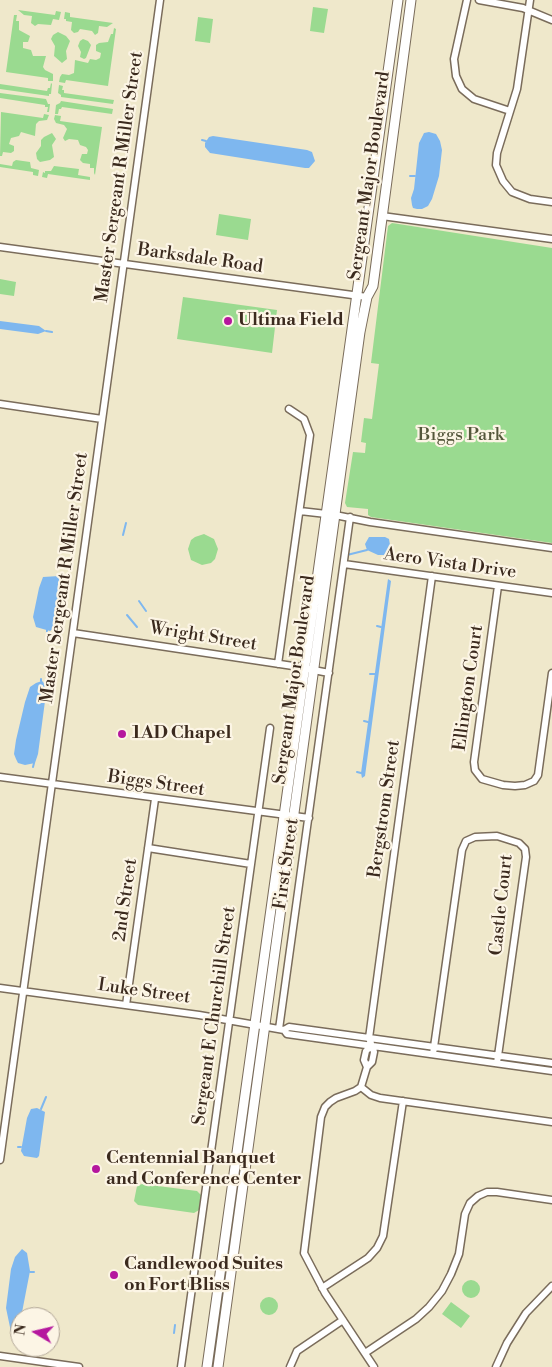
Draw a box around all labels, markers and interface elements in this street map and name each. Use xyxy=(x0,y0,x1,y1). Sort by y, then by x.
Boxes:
street label: Master Sergeant R Miller Street xyxy=(92,50,148,304)
street label: Sergeant Major Boulevard xyxy=(345,70,395,282)
street label: Barksdale Road xyxy=(136,240,264,278)
place label: Ultima Field xyxy=(238,310,344,332)
marker: Ultima Field xyxy=(222,315,234,327)
park label: Biggs Park xyxy=(418,425,504,447)
street label: Master Sergeant R Miller Street xyxy=(37,451,93,705)
street label: Aero Vista Drive xyxy=(382,544,518,584)
street label: Sergeant Major Boulevard xyxy=(270,574,320,786)
street label: Wright Street xyxy=(148,618,258,656)
street label: Ellington Court xyxy=(449,624,489,752)
place label: 1AD Chapel xyxy=(132,723,231,745)
marker: 1AD Chapel xyxy=(116,728,128,740)
street label: Bergstrom Street xyxy=(365,739,405,879)
street label: Biggs Street xyxy=(106,767,206,801)
street label: First Street xyxy=(270,817,304,911)
street label: Castle Court xyxy=(486,853,518,957)
street label: 2nd Street xyxy=(109,857,143,943)
street label: Sergeant E Churchill Street xyxy=(189,905,241,1127)
street label: Luke Street xyxy=(96,975,192,1009)
place label: Centennial Banquet and Conference Center xyxy=(106,1148,301,1190)
marker: Centennial Banquet and Conference Center xyxy=(90,1163,102,1175)
place label: Candlewood Suites on Fort Bliss xyxy=(124,1254,283,1296)
marker: Candlewood Suites on Fort Bliss xyxy=(108,1269,120,1281)
north arrow xyxy=(10,1307,60,1357)
text: N xyxy=(11,1323,31,1337)

